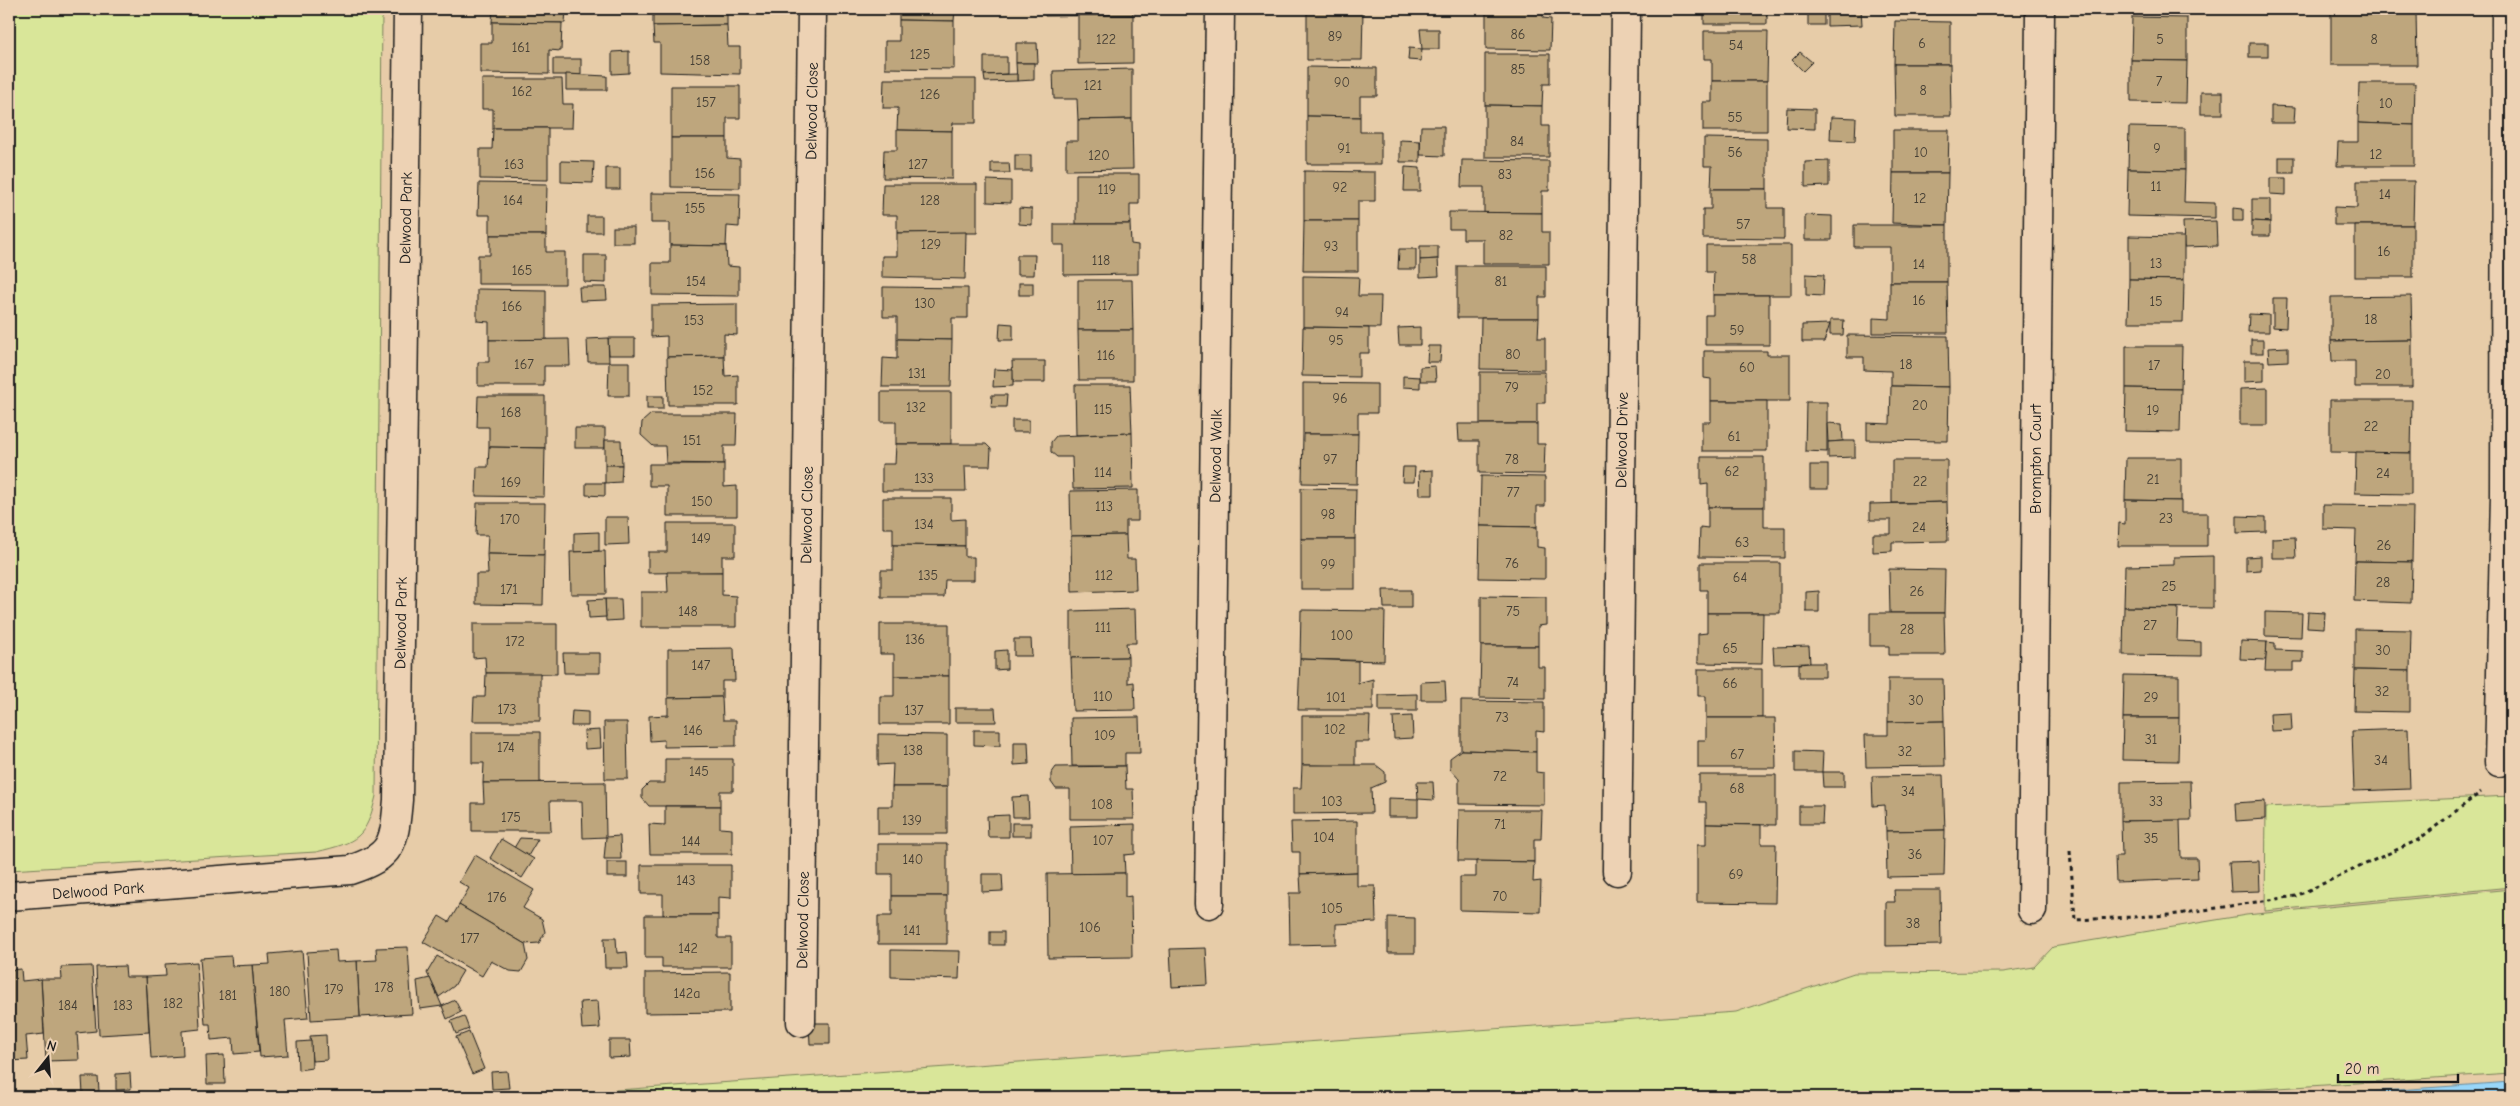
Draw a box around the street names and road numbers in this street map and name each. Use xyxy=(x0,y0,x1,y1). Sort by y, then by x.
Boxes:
street label: Delwood Close xyxy=(802,62,822,160)
street label: Delwood Park xyxy=(396,171,416,264)
street label: Delwood Drive xyxy=(1612,392,1632,488)
street label: Brompton Court xyxy=(2027,403,2045,514)
street label: Delwood Walk xyxy=(1206,409,1226,503)
street label: Delwood Close xyxy=(797,466,817,564)
street label: Delwood Park xyxy=(391,576,411,669)
street label: Delwood Close xyxy=(793,871,813,969)
street label: Delwood Park xyxy=(51,879,145,903)

